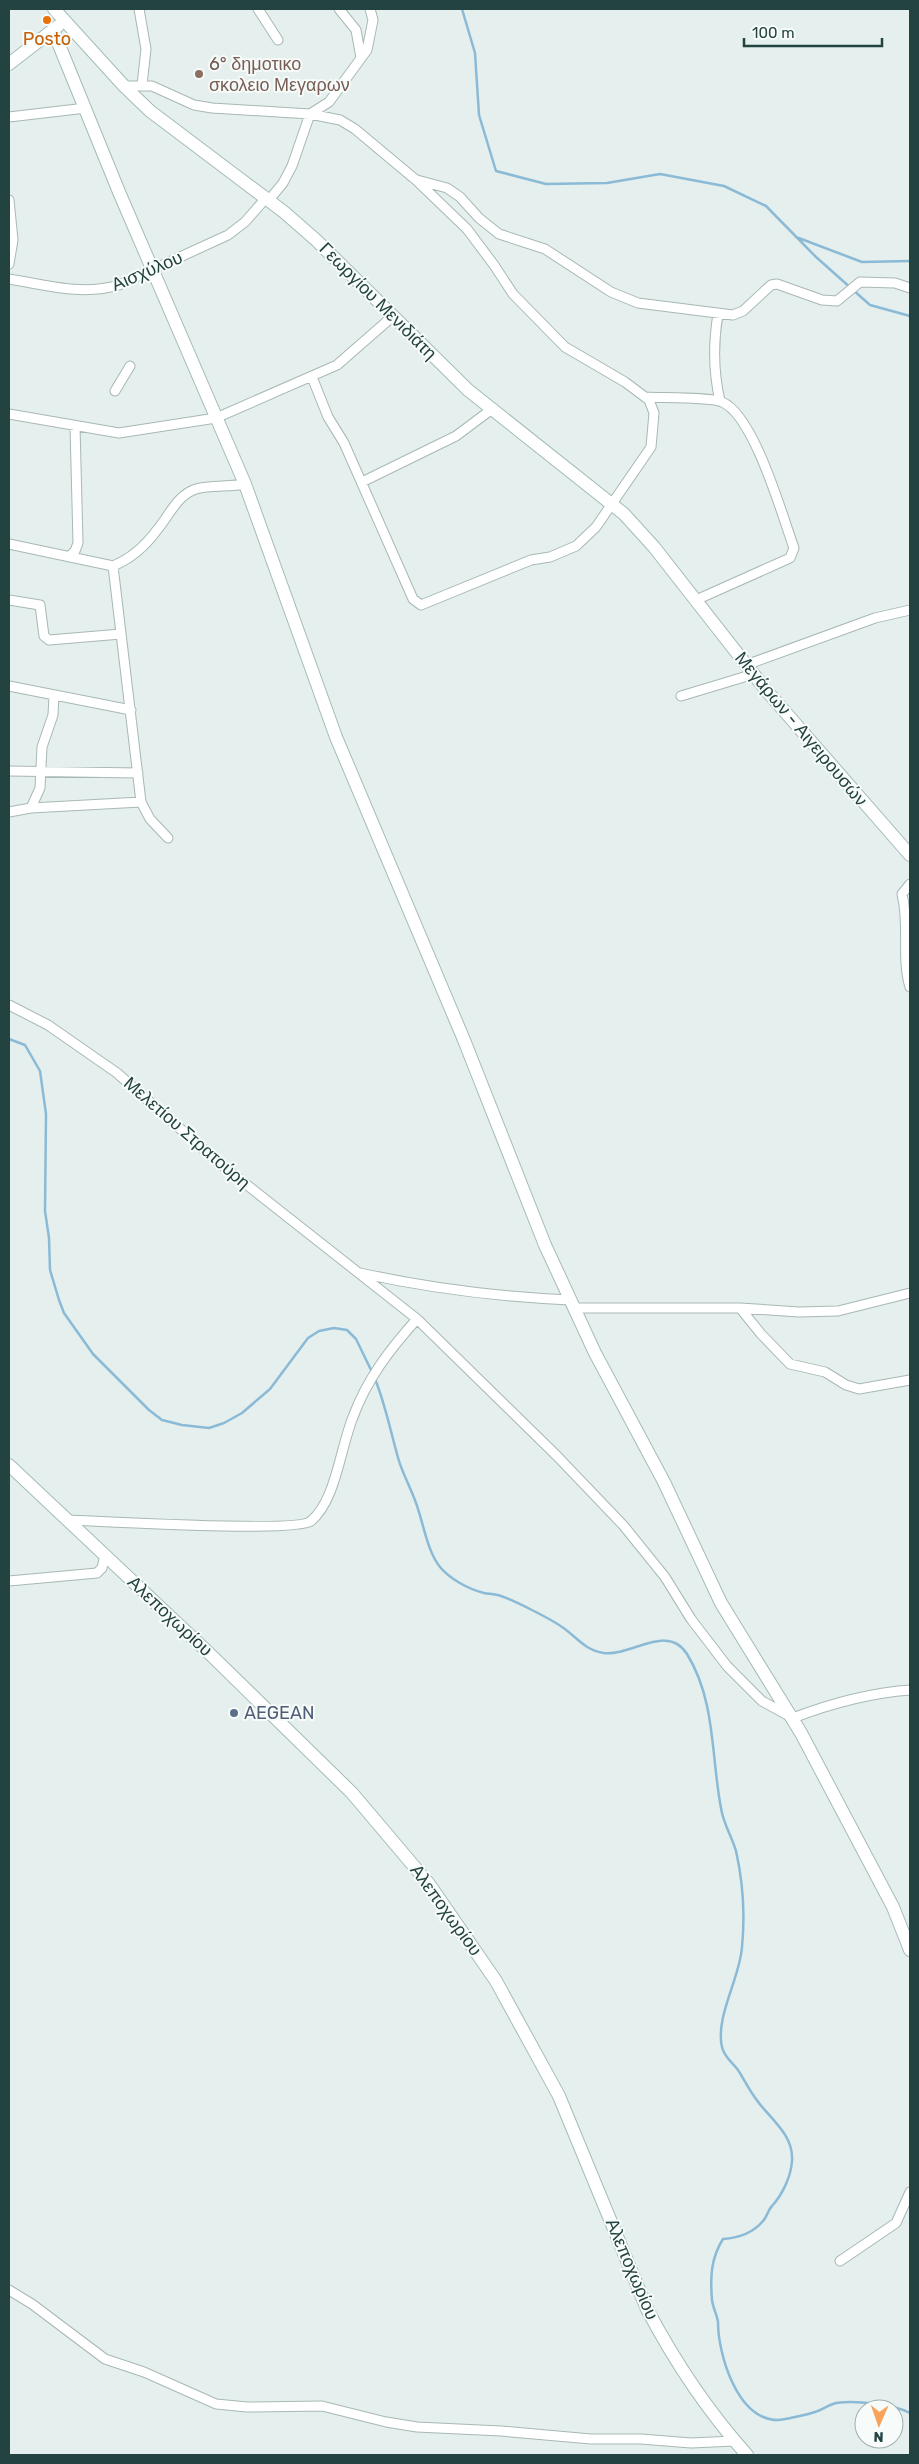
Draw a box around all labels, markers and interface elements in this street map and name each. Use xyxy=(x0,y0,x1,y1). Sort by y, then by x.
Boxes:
marker: Posto xyxy=(41,14,53,26)
scale bar xyxy=(744,15,882,47)
text: 100 m xyxy=(752,24,794,42)
place label: Posto xyxy=(23,28,71,50)
place label: 6° δημοτικο σκολειο Μεγαρων xyxy=(209,53,350,96)
marker: 6° δημοτικο σκολειο Μεγαρων xyxy=(193,68,205,80)
street label: Γεωργίου Μενιδιάτη xyxy=(315,238,441,364)
street label: Αισχύλου xyxy=(108,246,186,296)
street label: Μεγάρων - Αιγειρουσών xyxy=(730,647,872,811)
street label: Μελετίου Στρατούρη xyxy=(119,1072,255,1194)
street label: Αλεποχωρίου xyxy=(123,1571,217,1661)
place label: AEGEAN xyxy=(244,1702,315,1724)
marker: AEGEAN xyxy=(228,1707,240,1719)
street label: Αλεποχωρίου xyxy=(405,1860,487,1960)
street label: Αλεποχωρίου xyxy=(601,2215,663,2323)
north arrow xyxy=(854,2399,904,2449)
text: N xyxy=(873,2428,884,2445)

